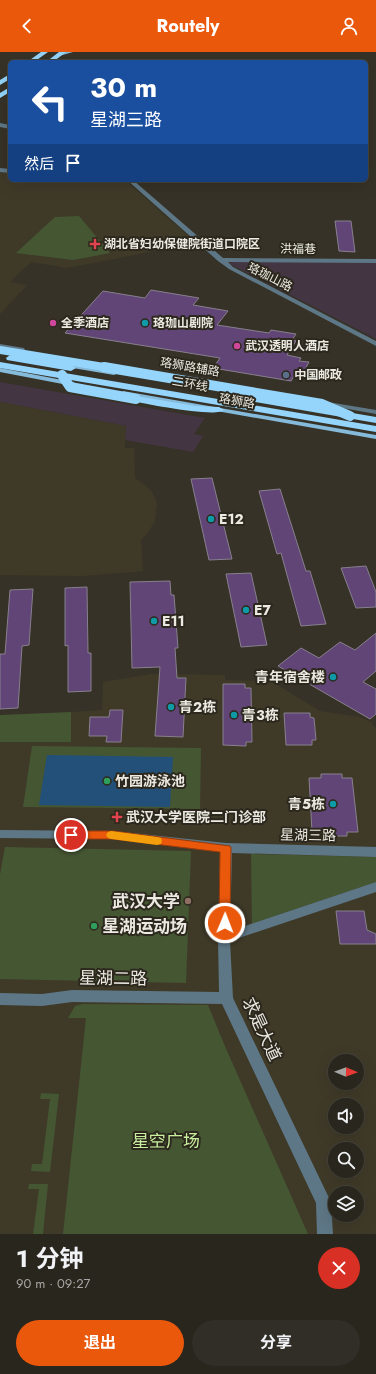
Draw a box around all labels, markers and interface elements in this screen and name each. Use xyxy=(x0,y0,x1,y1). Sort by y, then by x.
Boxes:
text: Routely xyxy=(157,13,219,39)
icon: back xyxy=(16,15,38,37)
icon: person xyxy=(338,15,360,37)
text: 30 m xyxy=(90,67,157,108)
icon: left xyxy=(24,76,76,128)
text: 星湖三路 xyxy=(90,107,162,133)
icon: arrive xyxy=(62,152,84,174)
text: 然后 xyxy=(24,153,54,175)
place label: 湖北省妇幼保健院街道口院区 xyxy=(104,235,260,253)
marker: 湖北省妇幼保健院街道口院区 xyxy=(89,238,101,250)
street label: 洪福巷 xyxy=(280,240,316,258)
street label: 珞珈山路 xyxy=(245,258,295,296)
place label: 全季酒店 xyxy=(61,314,109,332)
place label: 珞珈山剧院 xyxy=(153,314,213,332)
marker: 全季酒店 xyxy=(48,318,58,328)
marker: 珞珈山剧院 xyxy=(140,318,150,328)
place label: 武汉透明人酒店 xyxy=(245,337,329,355)
marker: 武汉透明人酒店 xyxy=(232,341,242,351)
street label: 珞狮路辅路 xyxy=(159,353,221,381)
place label: 中国邮政 xyxy=(294,366,342,384)
marker: 中国邮政 xyxy=(281,370,291,380)
street label: 二环线 xyxy=(171,372,209,396)
street label: 珞狮路 xyxy=(218,389,256,413)
place label: E12 xyxy=(219,509,244,529)
marker: E12 xyxy=(206,514,216,524)
place label: E7 xyxy=(254,600,271,620)
marker: E7 xyxy=(241,605,251,615)
place label: E11 xyxy=(162,611,185,631)
marker: E11 xyxy=(149,616,159,626)
place label: 青年宿舍楼 xyxy=(255,667,325,687)
marker: 青年宿舍楼 xyxy=(328,672,338,682)
place label: 青2栋 xyxy=(179,697,216,717)
marker: 青2栋 xyxy=(166,702,176,712)
place label: 青3栋 xyxy=(242,705,279,725)
marker: 青3栋 xyxy=(229,710,239,720)
place label: 竹园游泳池 xyxy=(115,771,185,791)
marker: 竹园游泳池 xyxy=(102,776,112,786)
place label: 青5栋 xyxy=(288,794,325,814)
marker: 青5栋 xyxy=(328,799,338,809)
place label: 武汉大学医院二门诊部 xyxy=(126,807,266,827)
marker: 武汉大学医院二门诊部 xyxy=(111,811,123,823)
pin xyxy=(54,818,88,852)
icon: arrive xyxy=(60,824,82,846)
street label: 星湖三路 xyxy=(280,825,336,845)
place label: 武汉大学 xyxy=(112,889,180,913)
marker: 武汉大学 xyxy=(183,896,193,906)
position arrow xyxy=(204,902,246,944)
place label: 星湖运动场 xyxy=(102,914,187,938)
marker: 星湖运动场 xyxy=(89,921,99,931)
street label: 星湖二路 xyxy=(79,965,147,991)
street label: 求是大道 xyxy=(237,993,287,1065)
north arrow xyxy=(328,1054,364,1090)
map controls xyxy=(328,1054,364,1222)
button: sound xyxy=(328,1098,364,1134)
park label: 星空广场 xyxy=(132,1129,200,1153)
button: search xyxy=(328,1142,364,1178)
button: layers xyxy=(328,1186,364,1222)
text: 1 分钟 xyxy=(16,1241,83,1276)
button: close xyxy=(318,1247,360,1289)
text: 90 m · 09:27 xyxy=(16,1274,90,1293)
button: 退出 xyxy=(16,1320,184,1366)
button: 分享 xyxy=(192,1320,360,1366)

